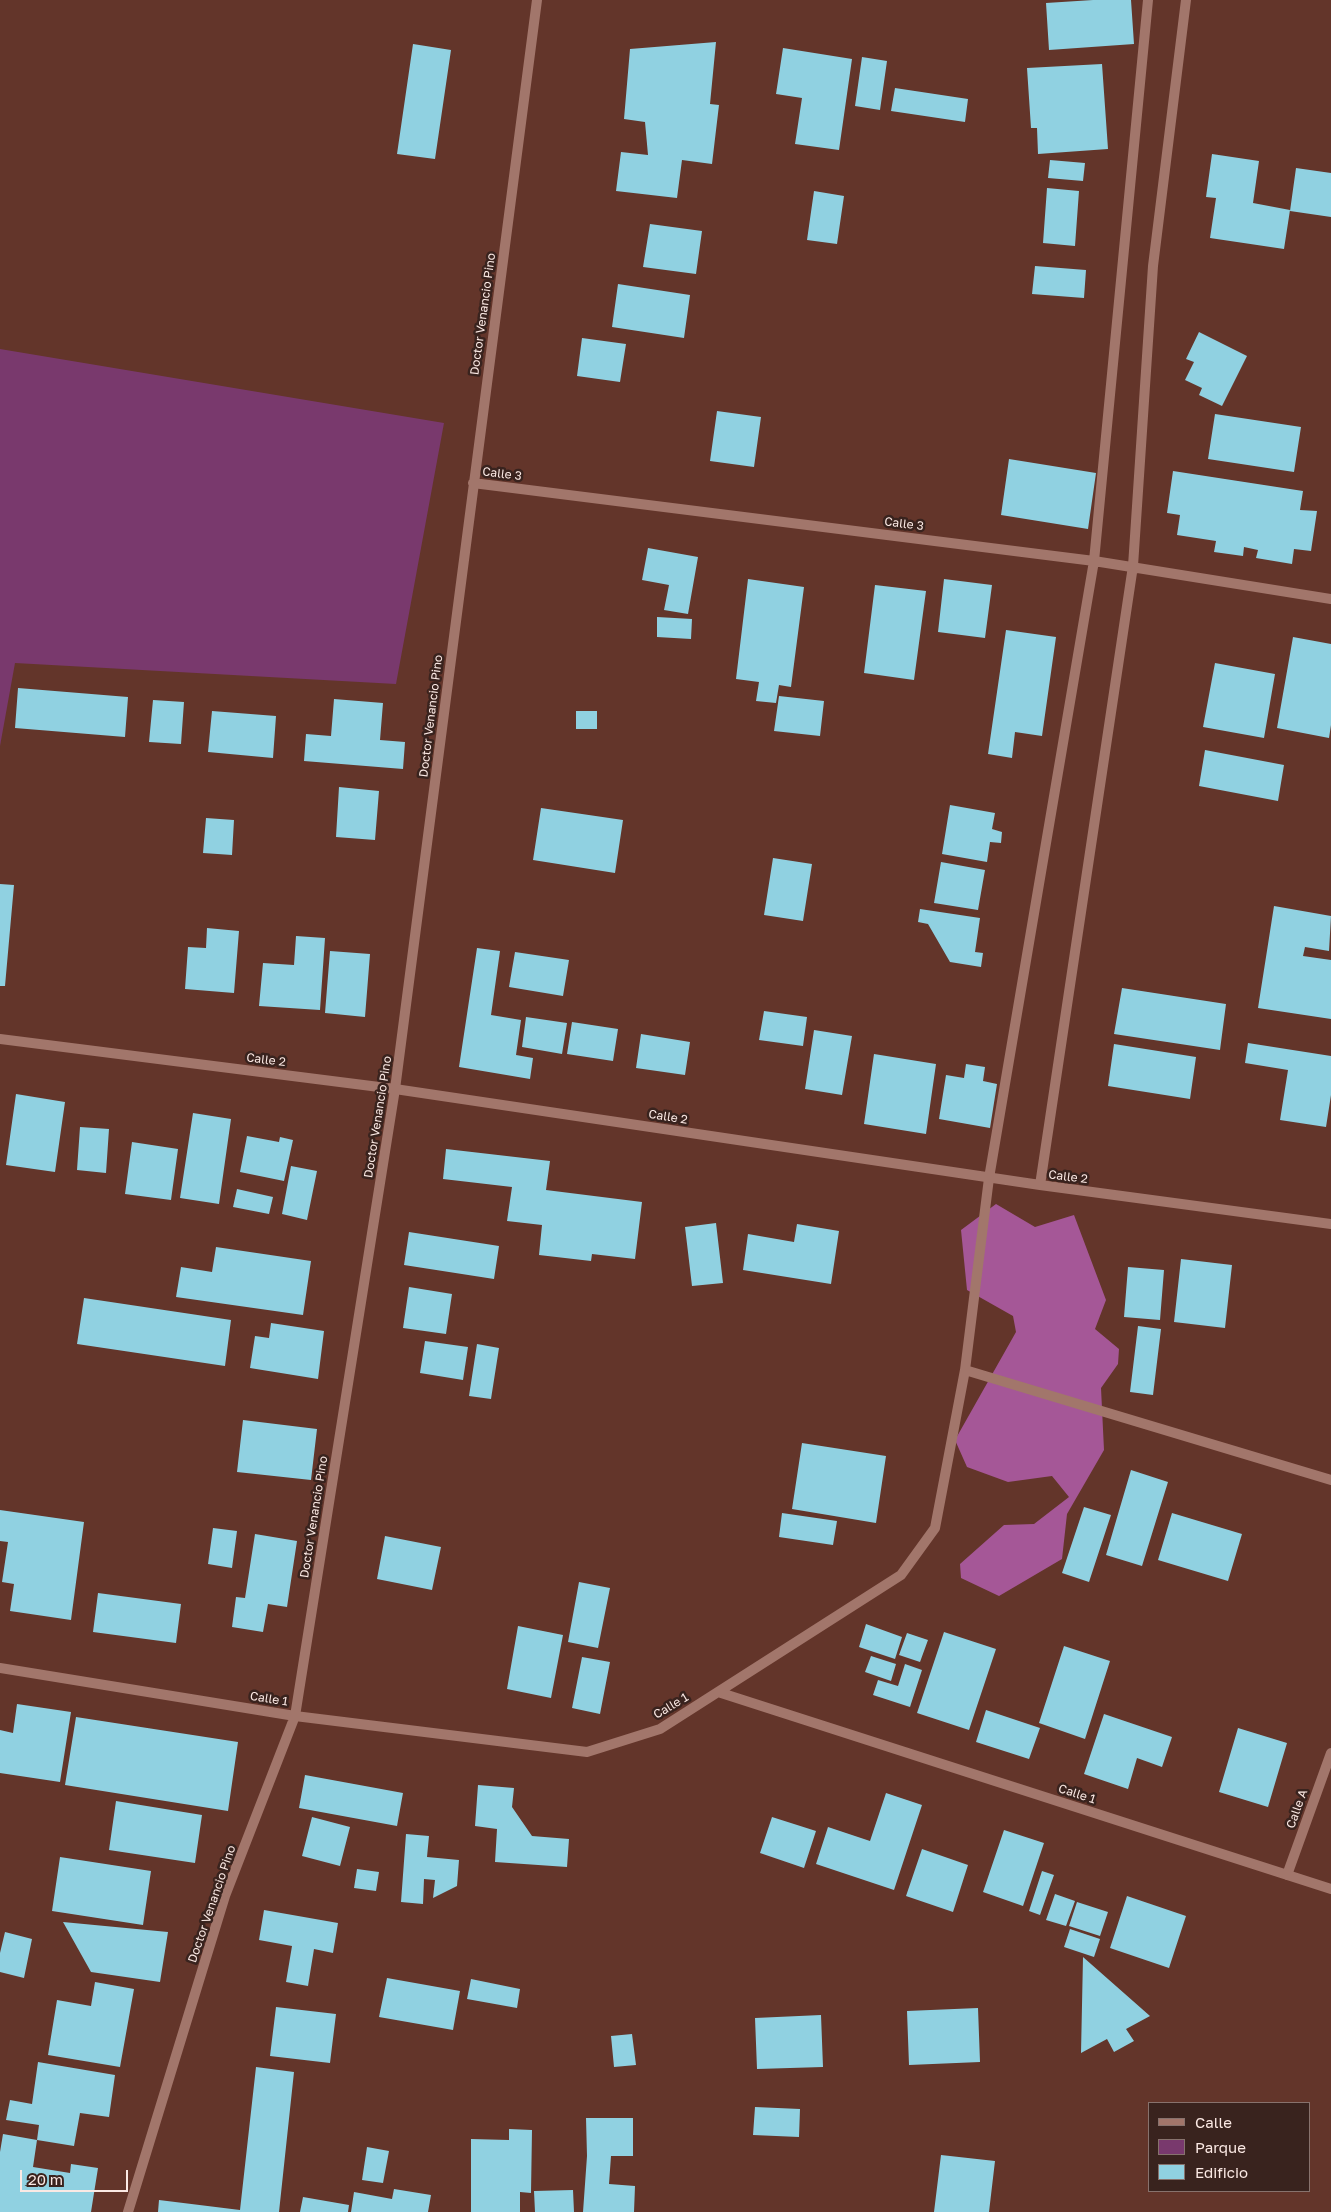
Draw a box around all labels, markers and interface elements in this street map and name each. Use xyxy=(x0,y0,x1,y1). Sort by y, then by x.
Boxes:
street label: Doctor Venancio Pino xyxy=(467,252,499,376)
street label: Calle 3 xyxy=(482,464,522,484)
street label: Calle 3 xyxy=(884,514,924,534)
street label: Doctor Venancio Pino xyxy=(416,654,446,778)
street label: Calle 2 xyxy=(246,1050,286,1070)
street label: Doctor Venancio Pino xyxy=(361,1055,395,1179)
street label: Calle 2 xyxy=(647,1107,689,1127)
street label: Calle 2 xyxy=(1048,1167,1088,1187)
street label: Doctor Venancio Pino xyxy=(297,1455,331,1579)
street label: Calle 1 xyxy=(249,1689,289,1709)
street label: Calle 1 xyxy=(651,1690,691,1722)
street label: Calle 1 xyxy=(1057,1781,1097,1807)
street label: Calle A xyxy=(1283,1788,1311,1830)
street label: Doctor Venancio Pino xyxy=(185,1843,239,1965)
legend xyxy=(1148,2102,1311,2192)
text: Calle xyxy=(1195,2113,1232,2131)
text: Parque xyxy=(1195,2138,1246,2156)
scale bar xyxy=(22,2160,130,2192)
text: Edificio xyxy=(1195,2163,1248,2181)
text: 20 m xyxy=(28,2170,63,2188)

